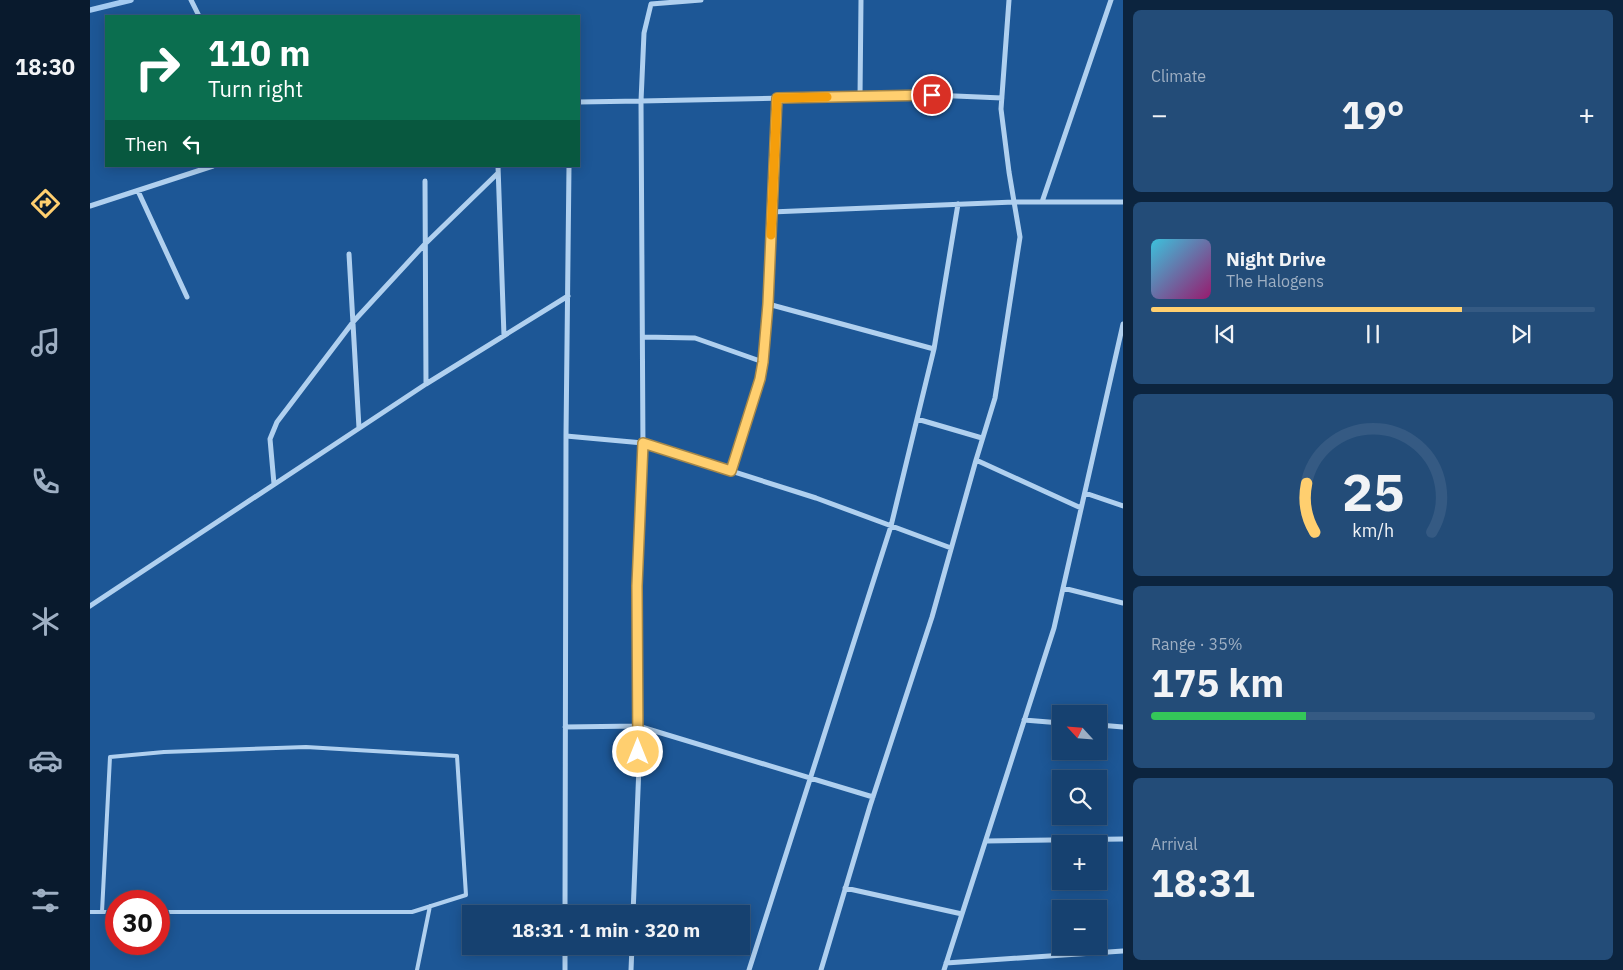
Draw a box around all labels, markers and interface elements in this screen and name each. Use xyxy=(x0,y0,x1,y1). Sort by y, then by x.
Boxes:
text: 110 m xyxy=(208,30,311,76)
icon: right xyxy=(125,35,190,100)
text: 18:30 xyxy=(15,52,75,81)
text: Climate xyxy=(1151,66,1206,86)
text: Turn right xyxy=(208,74,303,103)
pin xyxy=(911,74,953,116)
icon: arrive xyxy=(918,81,946,109)
text: 19° xyxy=(1341,90,1405,139)
text: − xyxy=(1151,96,1168,133)
text: + xyxy=(1578,96,1595,133)
icon: left xyxy=(178,130,206,158)
text: Then xyxy=(125,132,168,156)
icon: directions xyxy=(28,186,63,221)
text: Night Drive xyxy=(1226,247,1326,271)
text: The Halogens xyxy=(1226,271,1324,291)
icon: previous xyxy=(1211,320,1239,348)
icon: pause xyxy=(1359,320,1387,348)
icon: next xyxy=(1507,320,1535,348)
icon: music xyxy=(28,325,63,360)
text: 25 xyxy=(1342,458,1404,525)
icon: phone xyxy=(28,464,63,499)
text: km/h xyxy=(1352,519,1394,542)
icon: climate xyxy=(28,604,63,639)
text: Range · 35% xyxy=(1151,634,1243,654)
text: 175 km xyxy=(1151,658,1284,707)
north arrow xyxy=(1052,705,1108,760)
map controls xyxy=(1052,705,1107,955)
position arrow xyxy=(611,725,663,777)
icon: car xyxy=(28,743,63,778)
button: search xyxy=(1052,770,1107,825)
text: Arrival xyxy=(1151,834,1198,854)
button: + xyxy=(1052,835,1107,890)
text: 18:31 xyxy=(1151,858,1255,907)
icon: filters xyxy=(28,883,63,918)
speed limit sign: 30 xyxy=(105,890,170,955)
button: − xyxy=(1052,900,1107,955)
text: 18:31 · 1 min · 320 m xyxy=(512,918,700,942)

